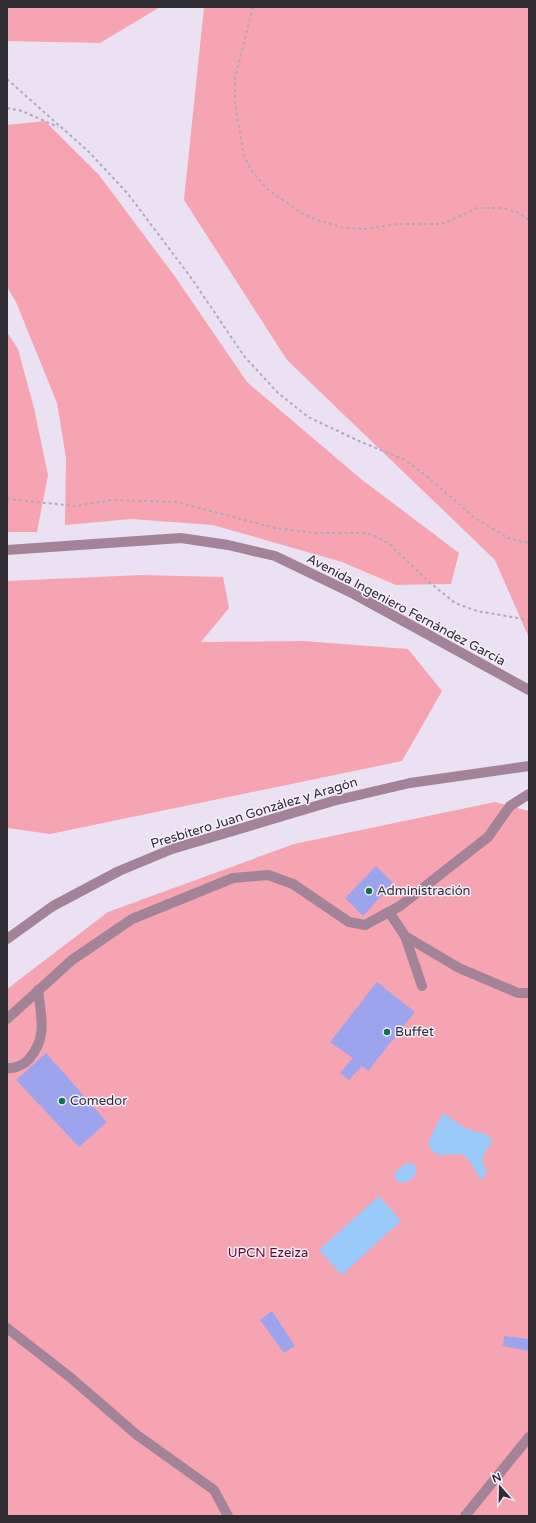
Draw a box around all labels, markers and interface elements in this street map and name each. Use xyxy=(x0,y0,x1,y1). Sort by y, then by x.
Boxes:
street label: Avenida Ingeniero Fernández García xyxy=(304,551,508,669)
street label: Presbítero Juan González y Aragón xyxy=(149,774,359,852)
place label: Administración xyxy=(377,883,471,899)
marker: Administración xyxy=(364,886,374,896)
place label: Buffet xyxy=(395,1024,434,1040)
marker: Buffet xyxy=(382,1027,392,1037)
place label: Comedor xyxy=(70,1093,127,1109)
marker: Comedor xyxy=(57,1096,67,1106)
park label: UPCN Ezeiza xyxy=(228,1245,308,1261)
north arrow xyxy=(480,1467,520,1507)
text: N xyxy=(490,1470,503,1486)

